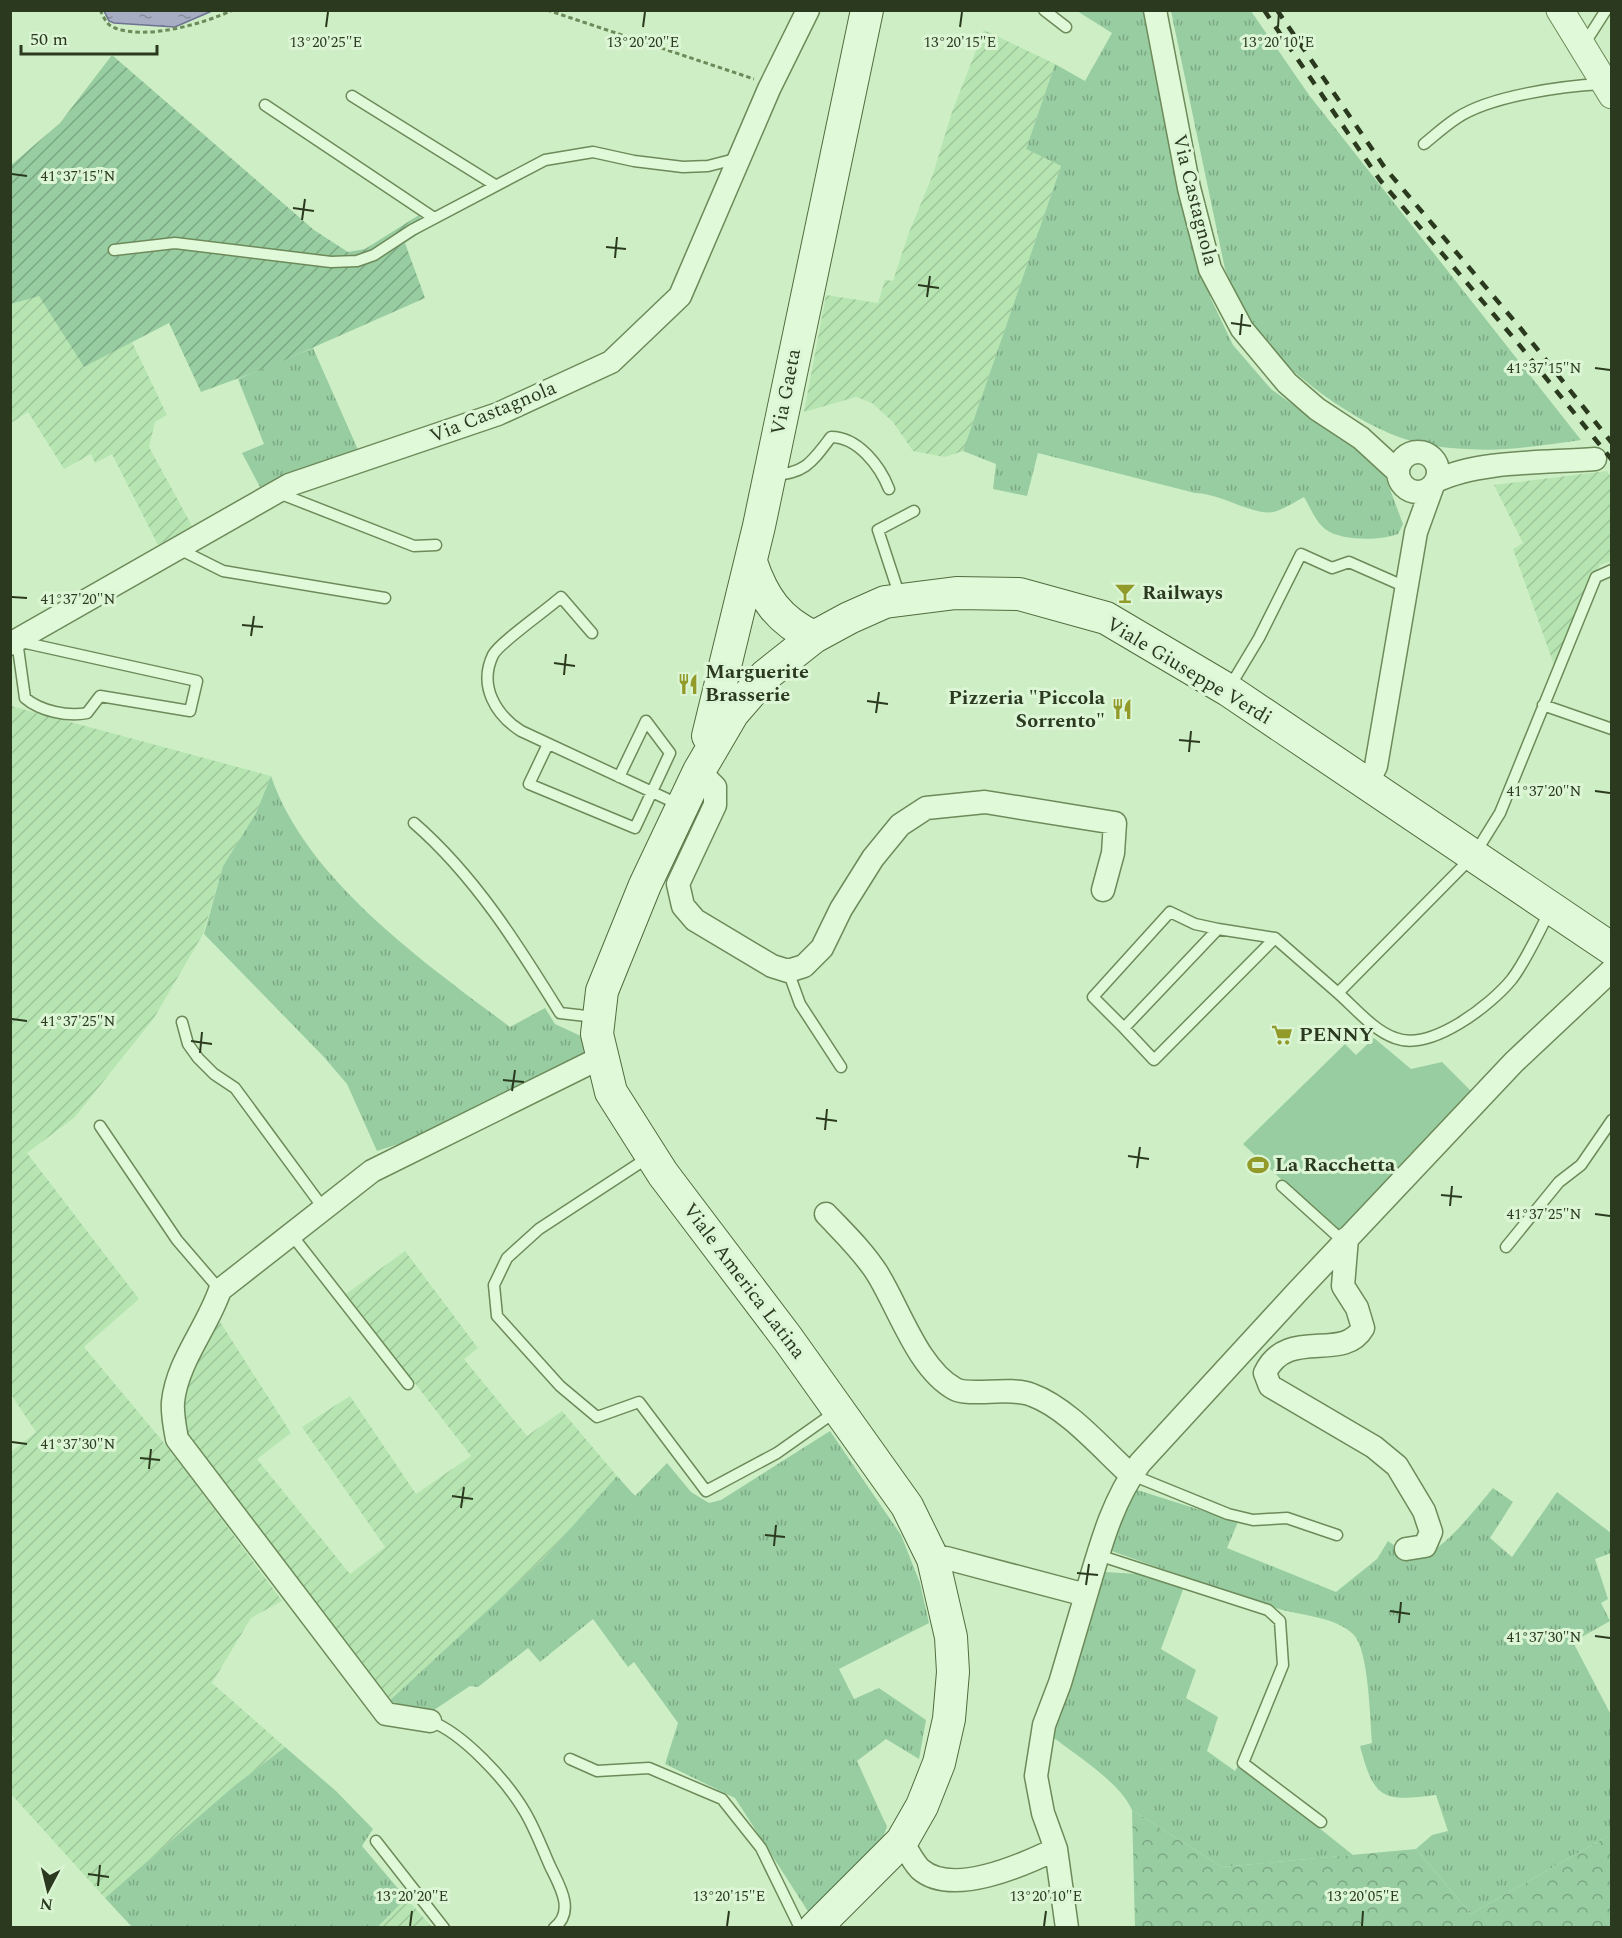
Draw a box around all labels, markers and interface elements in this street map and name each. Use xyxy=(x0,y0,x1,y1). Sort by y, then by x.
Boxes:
scale bar xyxy=(21,18,158,56)
text: 50 m xyxy=(30,26,68,53)
text: 13°20'25"E xyxy=(290,31,362,54)
text: 13°20'20"E xyxy=(607,31,679,54)
text: 13°20'15"E xyxy=(924,31,996,54)
text: 13°20'10"E xyxy=(1242,31,1314,54)
street label: Via Castagnola xyxy=(1164,131,1226,269)
text: 41°37'15"N xyxy=(41,165,116,188)
street label: Via Gaeta xyxy=(763,346,809,438)
text: 41°37'15"N xyxy=(1507,357,1582,380)
street label: Via Castagnola xyxy=(425,373,561,451)
place label: Railways xyxy=(1142,578,1223,608)
bar icon: Railways xyxy=(1113,581,1137,605)
text: 41°37'20"N xyxy=(41,588,116,611)
street label: Viale Giuseppe Verdi xyxy=(1100,610,1278,732)
place label: Marguerite Brasserie xyxy=(705,657,809,710)
restaurant icon: Marguerite Brasserie xyxy=(676,672,700,696)
place label: Pizzeria "Piccola Sorrento" xyxy=(948,683,1106,736)
restaurant icon: Pizzeria "Piccola Sorrento" xyxy=(1110,697,1134,721)
text: 41°37'20"N xyxy=(1507,780,1582,803)
text: 41°37'25"N xyxy=(41,1010,116,1033)
place label: PENNY xyxy=(1299,1020,1374,1050)
supermarket icon: PENNY xyxy=(1270,1023,1294,1047)
place label: La Racchetta xyxy=(1275,1150,1396,1180)
sports icon: La Racchetta xyxy=(1246,1153,1270,1177)
street label: Viale America Latina xyxy=(675,1197,813,1366)
text: 41°37'25"N xyxy=(1507,1203,1582,1226)
text: 41°37'30"N xyxy=(41,1433,116,1456)
text: 41°37'30"N xyxy=(1507,1626,1582,1649)
north arrow xyxy=(18,1860,78,1920)
text: 13°20'20"E xyxy=(376,1885,448,1908)
text: 13°20'15"E xyxy=(693,1885,765,1908)
text: 13°20'10"E xyxy=(1010,1885,1082,1908)
text: 13°20'05"E xyxy=(1327,1885,1399,1908)
text: N xyxy=(38,1891,54,1917)

